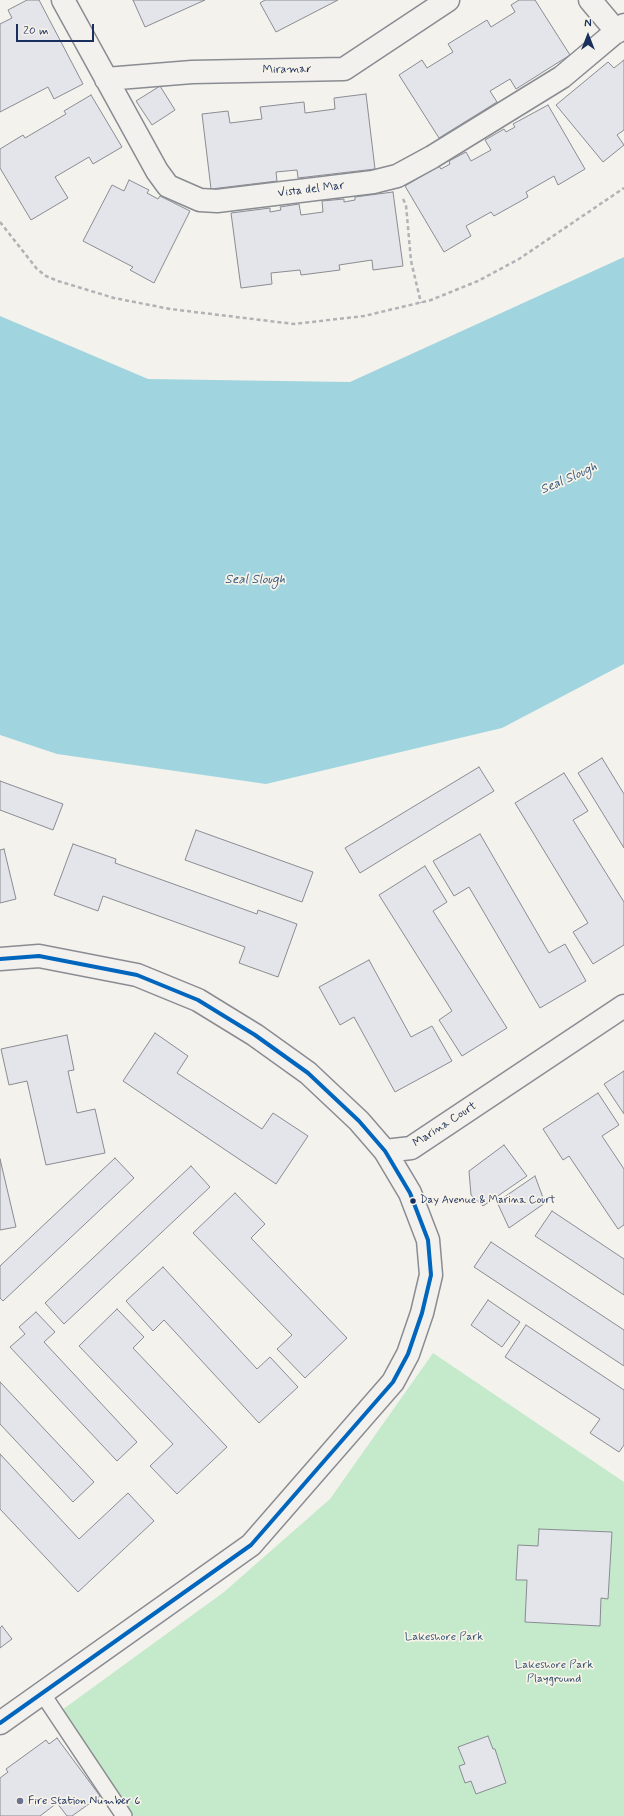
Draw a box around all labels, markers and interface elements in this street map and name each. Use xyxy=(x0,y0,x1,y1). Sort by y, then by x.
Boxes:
scale bar xyxy=(18,16,96,42)
north arrow xyxy=(568,16,608,56)
text: N xyxy=(584,17,592,31)
text: 20 m xyxy=(23,23,49,39)
street label: Miramar xyxy=(262,62,312,78)
street label: Vista del Mar xyxy=(277,179,345,201)
water label: Seal Slough xyxy=(538,460,600,498)
water label: Seal Slough xyxy=(225,572,285,588)
street label: Marina Court xyxy=(411,1099,479,1151)
place label: Day Avenue & Marina Court xyxy=(420,1194,555,1208)
marker: Day Avenue & Marina Court xyxy=(408,1196,418,1206)
park label: Lakeshore Park xyxy=(405,1630,483,1644)
park label: Lakeshore Park Playground xyxy=(515,1658,593,1686)
place label: Fire Station Number 6 xyxy=(28,1794,140,1808)
marker: Fire Station Number 6 xyxy=(15,1796,25,1806)

